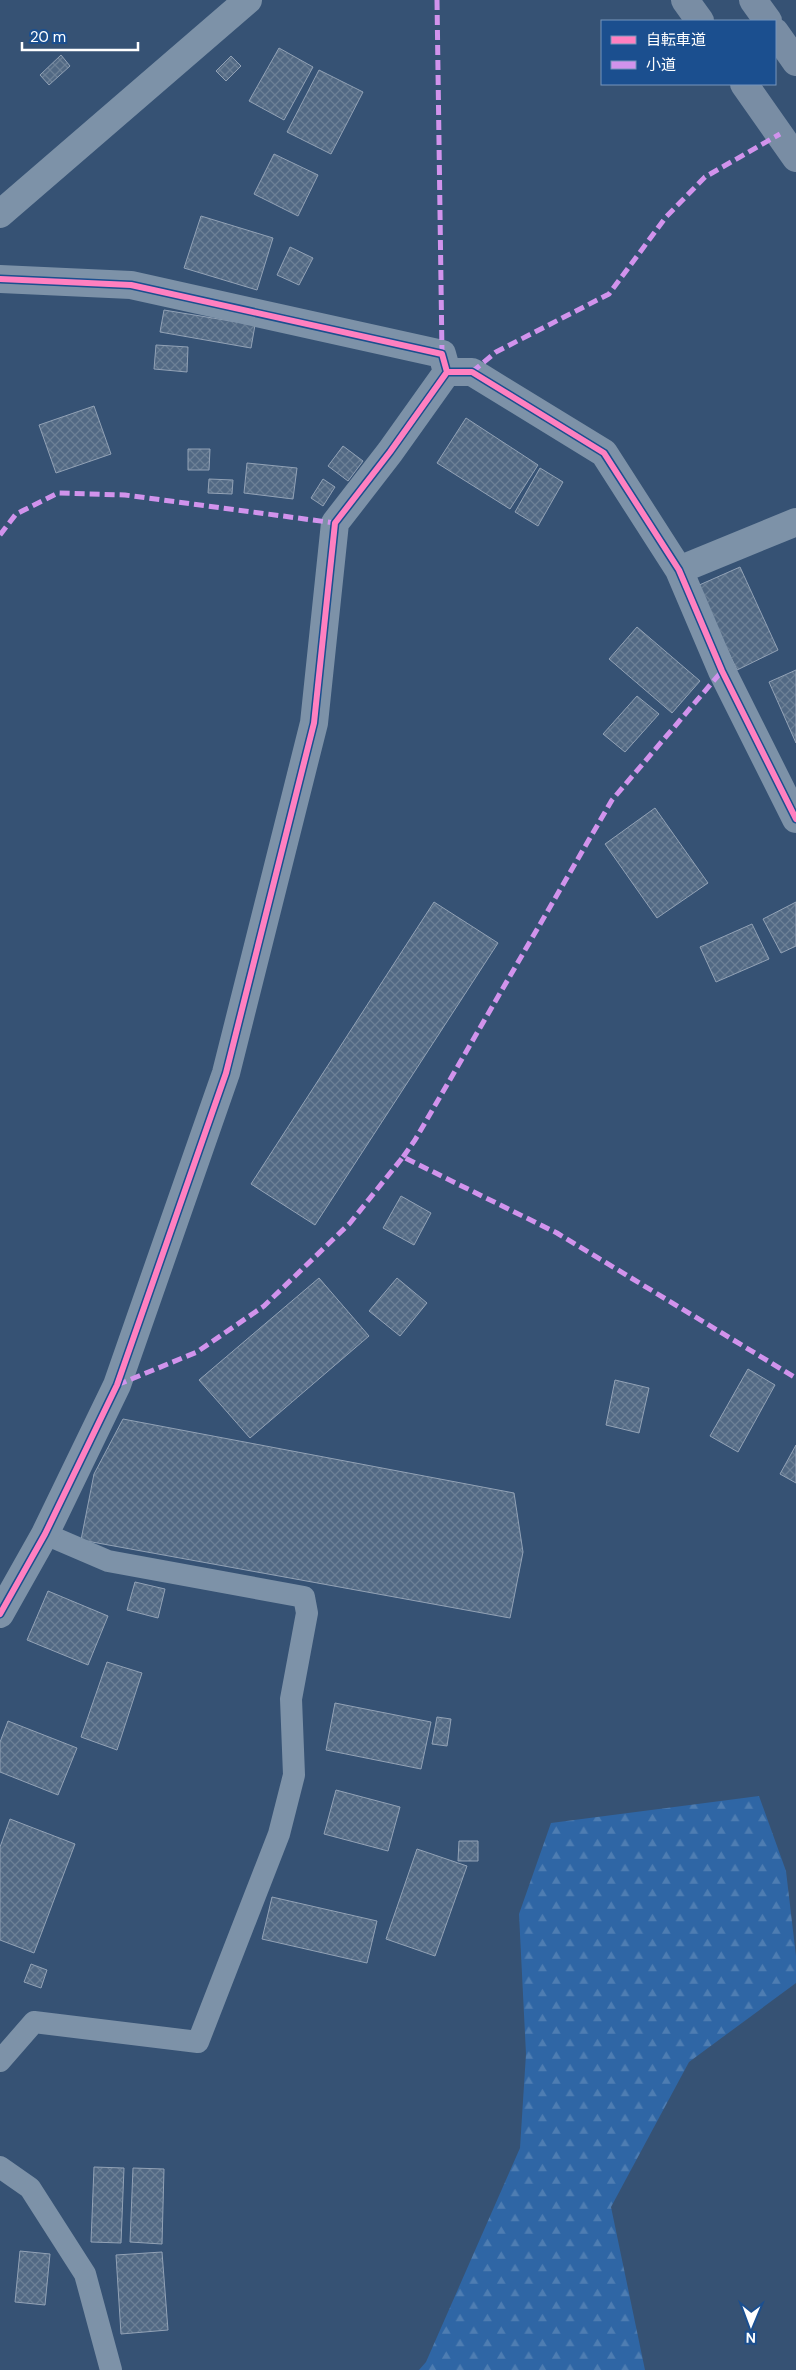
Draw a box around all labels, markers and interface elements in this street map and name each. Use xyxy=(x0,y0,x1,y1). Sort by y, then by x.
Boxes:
scale bar xyxy=(22,20,139,52)
legend xyxy=(601,20,776,85)
text: 20 m xyxy=(30,27,66,47)
text: 自転車道 xyxy=(646,30,706,50)
text: 小道 xyxy=(646,55,676,75)
north arrow xyxy=(726,2300,776,2350)
text: N xyxy=(746,2329,756,2347)

